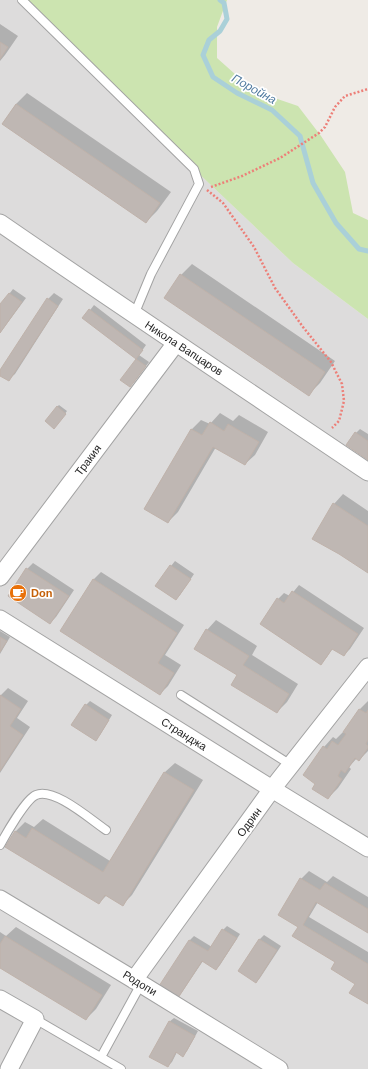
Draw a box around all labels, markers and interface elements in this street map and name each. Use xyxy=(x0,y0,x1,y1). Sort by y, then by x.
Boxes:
water label: Поройна xyxy=(229,71,279,107)
street label: Никола Вапцаров xyxy=(143,318,225,378)
street label: Тракия xyxy=(73,442,103,478)
cafe icon: Don xyxy=(8,583,28,603)
place label: Don xyxy=(31,587,53,599)
street label: Странджа xyxy=(159,715,210,753)
street label: Одрин xyxy=(234,805,264,839)
street label: Родопи xyxy=(121,968,159,998)

